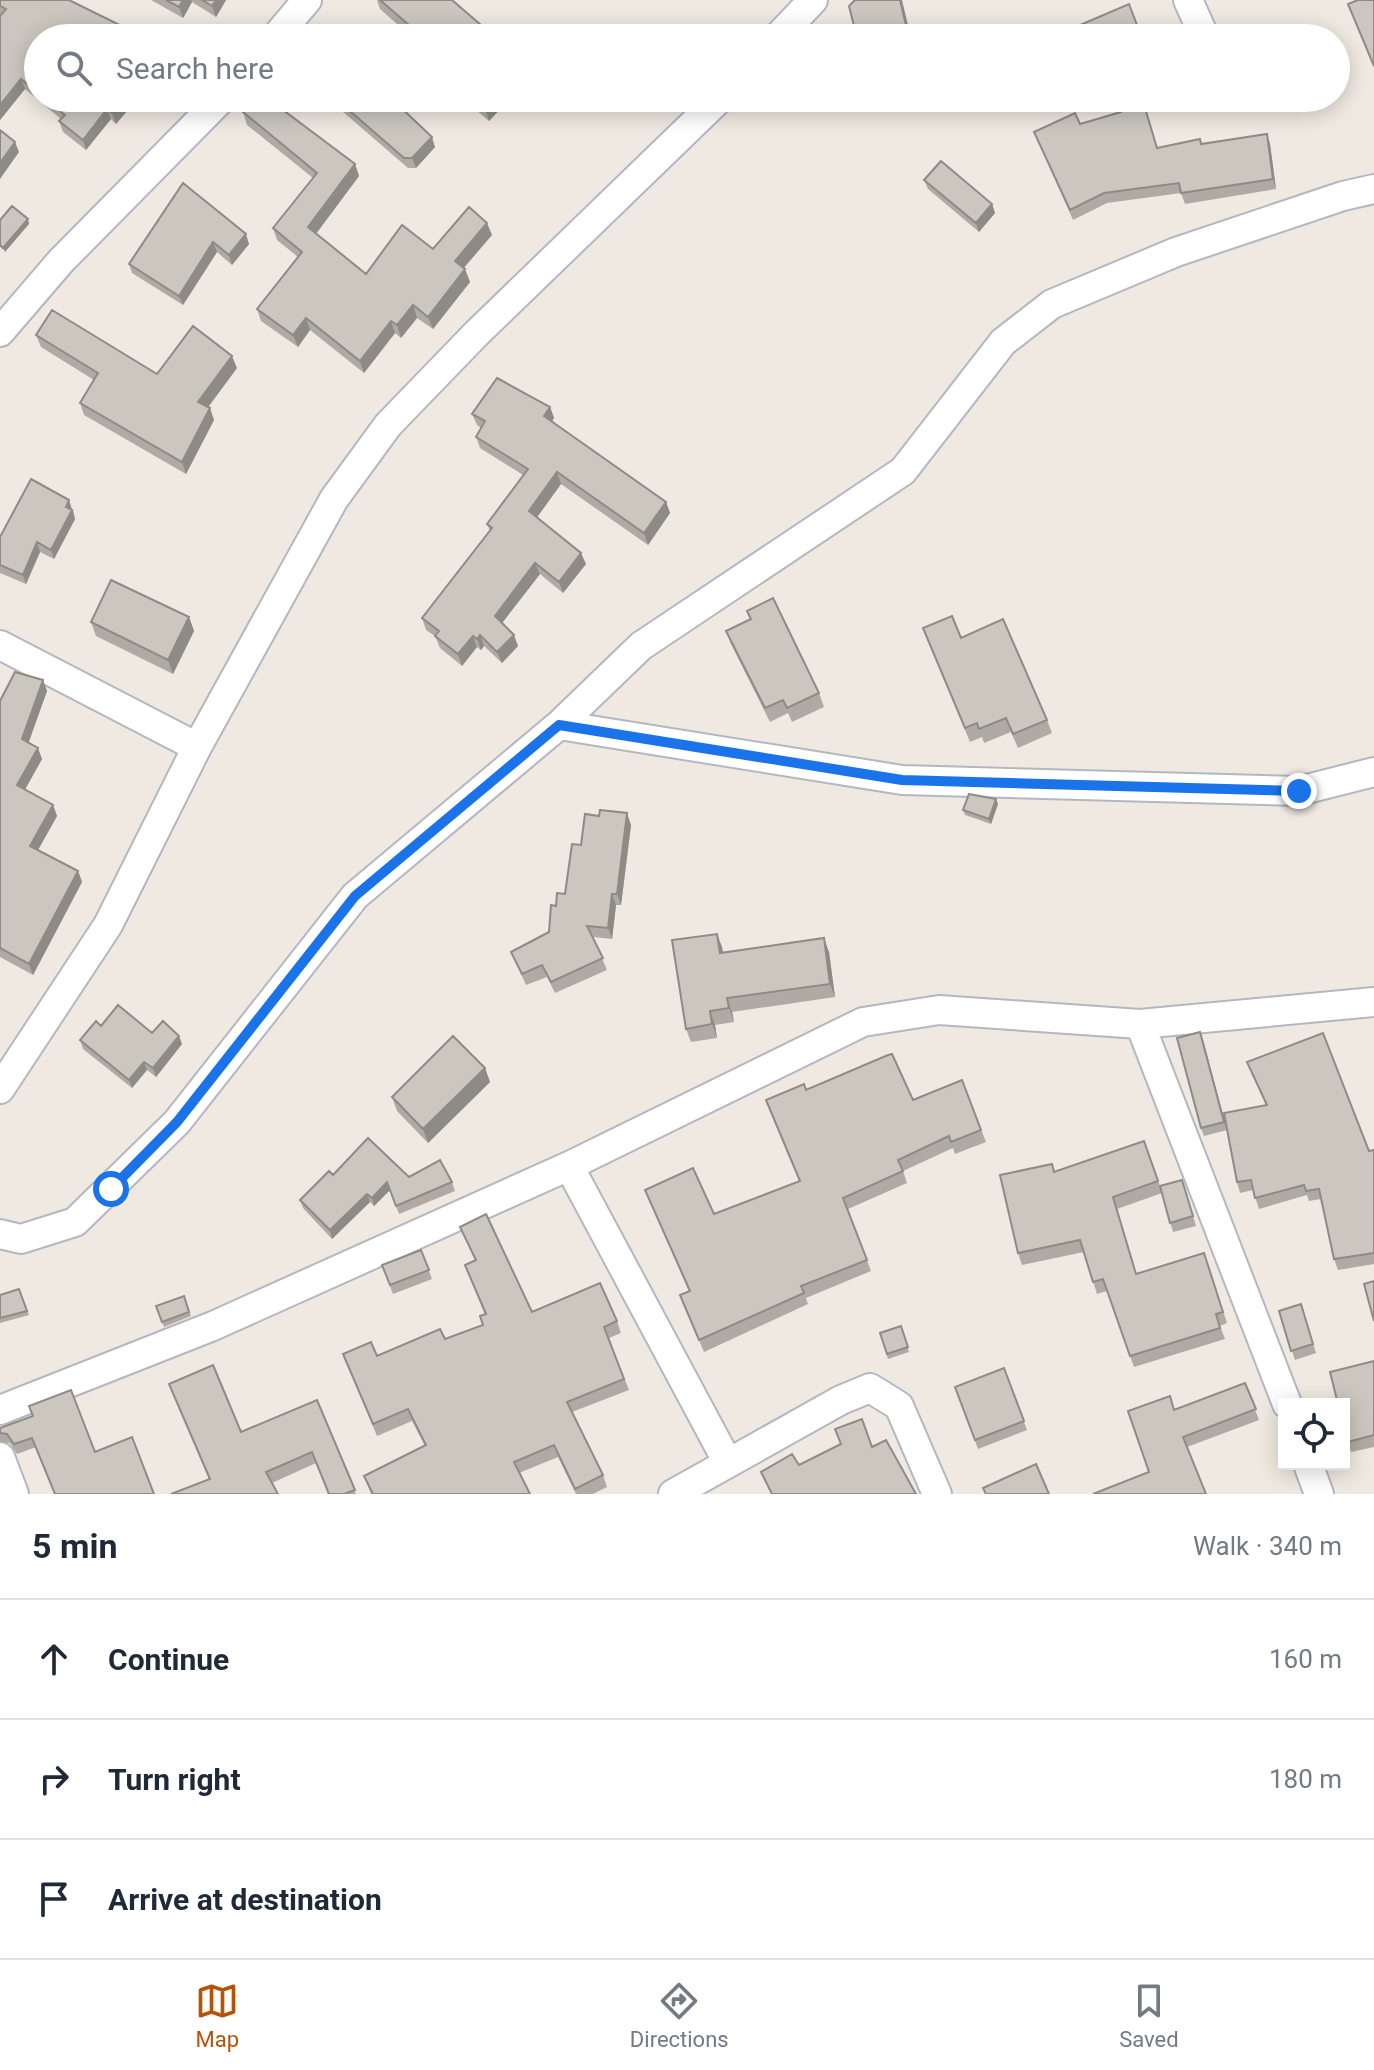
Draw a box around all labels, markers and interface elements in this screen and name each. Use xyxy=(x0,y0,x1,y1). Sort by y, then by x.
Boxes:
search box xyxy=(24,24,1350,112)
icon: search xyxy=(52,46,96,90)
text: Search here xyxy=(116,51,274,86)
route end xyxy=(1281,773,1317,809)
route start xyxy=(93,1171,129,1207)
map controls xyxy=(1278,1398,1350,1470)
button: locate xyxy=(1278,1398,1350,1470)
text: 5 min xyxy=(32,1526,117,1566)
text: Walk · 340 m xyxy=(1193,1531,1342,1561)
icon: ahead xyxy=(32,1637,76,1681)
text: Continue xyxy=(108,1642,229,1677)
text: 160 m xyxy=(1269,1644,1342,1674)
icon: right xyxy=(32,1757,76,1801)
text: Turn right xyxy=(108,1762,241,1797)
text: 180 m xyxy=(1269,1764,1342,1794)
icon: arrive xyxy=(32,1877,76,1921)
text: Arrive at destination xyxy=(108,1882,382,1917)
tab: Map xyxy=(195,1979,239,2052)
tab: Directions xyxy=(630,1979,729,2052)
tab: Saved xyxy=(1119,1979,1179,2052)

